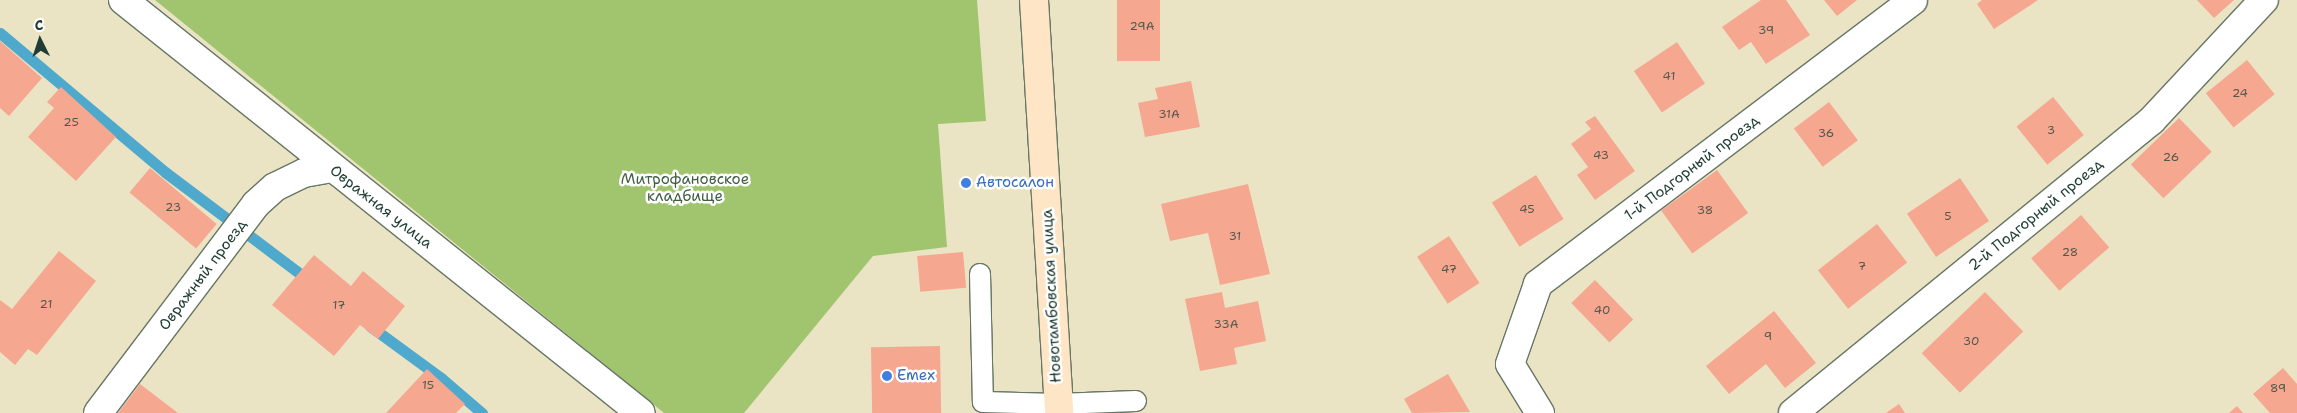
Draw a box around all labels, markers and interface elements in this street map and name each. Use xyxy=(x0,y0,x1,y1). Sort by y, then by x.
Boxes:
north arrow xyxy=(15,15,65,65)
text: С xyxy=(34,16,44,34)
house number: 29А xyxy=(1130,20,1154,34)
house number: 39 xyxy=(1758,24,1774,38)
house number: 41 xyxy=(1663,70,1675,84)
house number: 24 xyxy=(2232,87,2248,101)
house number: 31А xyxy=(1158,108,1180,122)
street label: 1-й Подгорный проезд xyxy=(1621,111,1763,225)
house number: 25 xyxy=(63,116,79,130)
house number: 3 xyxy=(2047,124,2055,138)
house number: 36 xyxy=(1818,127,1834,141)
house number: 43 xyxy=(1593,149,1609,163)
house number: 26 xyxy=(2163,151,2179,165)
street label: 2-й Подгорный проезд xyxy=(1965,155,2107,275)
street label: Овражная улица xyxy=(326,161,436,253)
park label: Митрофановское кладбище xyxy=(621,170,749,205)
place label: Автосалон xyxy=(976,174,1054,192)
marker: Автосалон xyxy=(960,177,972,189)
house number: 23 xyxy=(165,201,181,215)
house number: 45 xyxy=(1519,203,1535,217)
house number: 38 xyxy=(1697,204,1713,218)
street label: Новотамбовская улица xyxy=(1038,209,1066,383)
house number: 5 xyxy=(1944,210,1952,224)
street label: Овражный проезд xyxy=(155,216,251,334)
house number: 31 xyxy=(1229,230,1241,244)
house number: 28 xyxy=(2062,246,2078,260)
house number: 7 xyxy=(1858,260,1866,274)
house number: 47 xyxy=(1441,263,1457,277)
house number: 21 xyxy=(40,298,52,312)
house number: 17 xyxy=(333,299,345,313)
house number: 40 xyxy=(1594,304,1610,318)
house number: 33А xyxy=(1214,318,1238,332)
house number: 9 xyxy=(1764,330,1772,344)
house number: 30 xyxy=(1963,335,1979,349)
place label: Emex xyxy=(897,367,935,385)
marker: Emex xyxy=(881,370,893,382)
house number: 15 xyxy=(422,379,434,393)
house number: 89 xyxy=(2270,382,2286,396)

